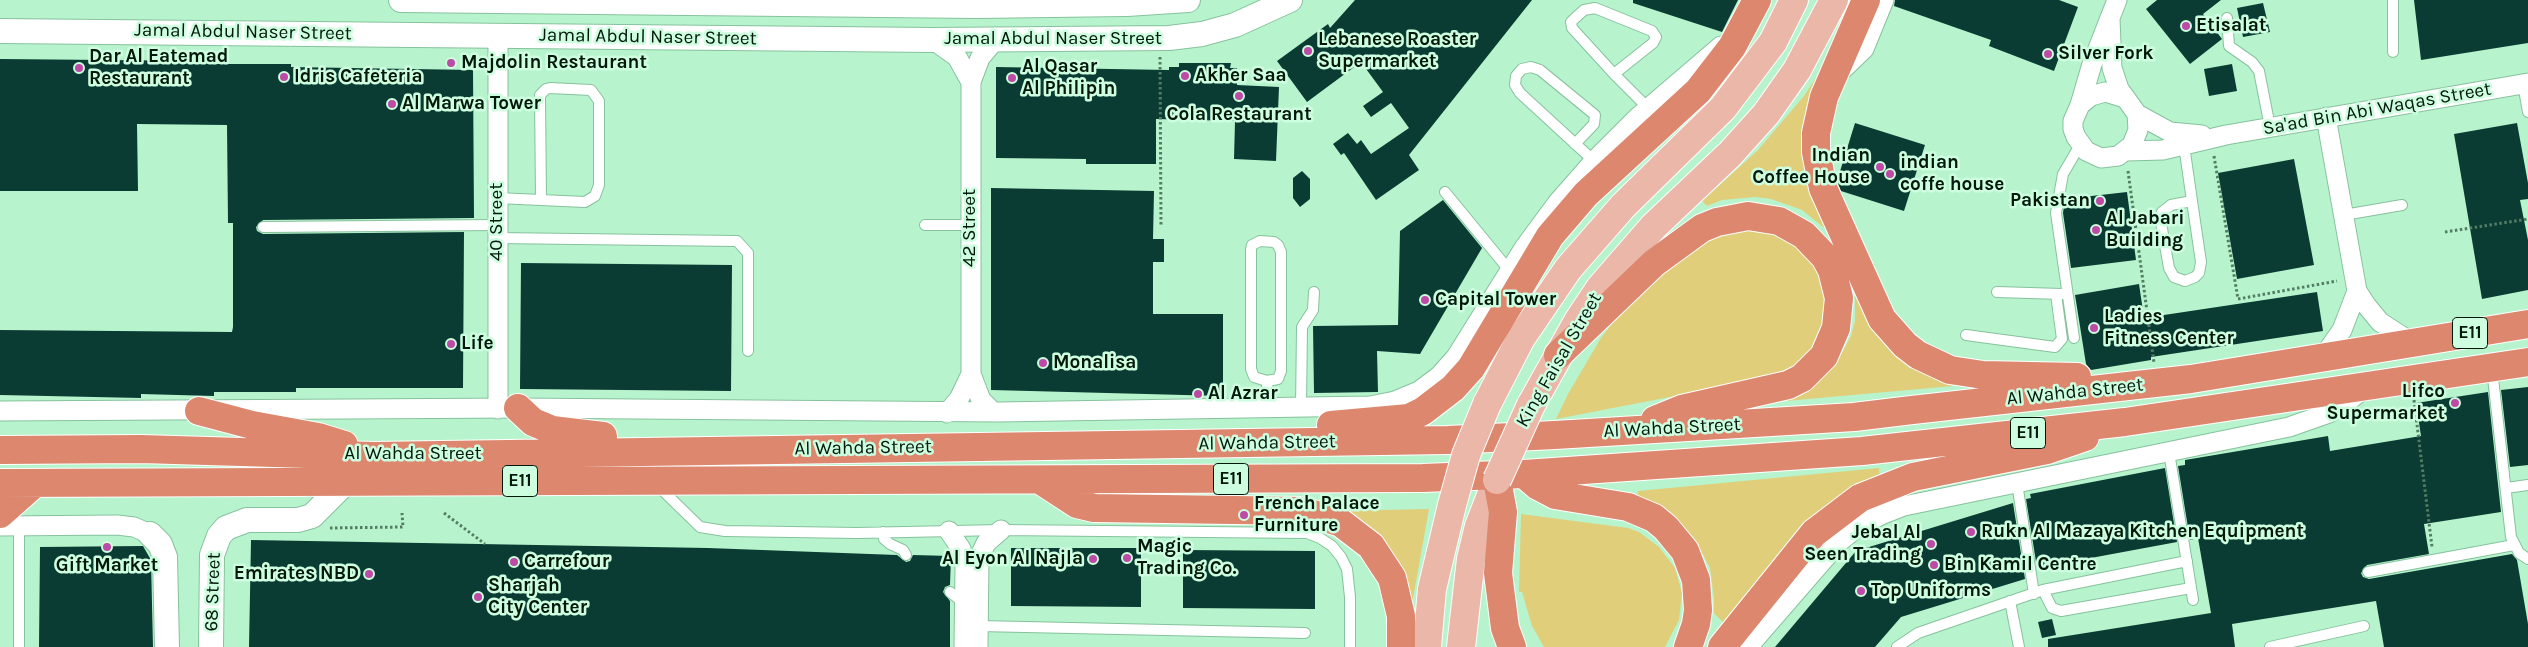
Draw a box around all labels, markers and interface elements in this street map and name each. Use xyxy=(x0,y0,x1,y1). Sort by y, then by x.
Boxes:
place label: Etisalat xyxy=(2196,15,2266,37)
street label: Jamal Abdul Naser Street xyxy=(134,19,352,45)
marker: Etisalat xyxy=(2180,20,2192,32)
street label: Jamal Abdul Naser Street xyxy=(539,24,757,50)
street label: Jamal Abdul Naser Street xyxy=(944,28,1162,50)
place label: Lebanese Roaster Supermarket xyxy=(1318,29,1476,73)
place label: Silver Fork xyxy=(2058,43,2154,65)
marker: Lebanese Roaster Supermarket xyxy=(1302,45,1314,57)
place label: Dar Al Eatemad Restaurant xyxy=(89,46,229,90)
marker: Silver Fork xyxy=(2042,48,2054,60)
place label: Majdolin Restaurant xyxy=(461,52,647,74)
place label: Al Qasar Al Philipin xyxy=(1022,56,1115,100)
marker: Majdolin Restaurant xyxy=(445,57,457,69)
marker: Dar Al Eatemad Restaurant xyxy=(73,62,85,74)
place label: Akher Saa xyxy=(1195,65,1287,87)
place label: Idris Cafeteria xyxy=(294,66,423,88)
marker: Akher Saa xyxy=(1179,70,1191,82)
marker: Idris Cafeteria xyxy=(278,71,290,83)
marker: Al Qasar Al Philipin xyxy=(1006,72,1018,84)
street label: Sa'ad Bin Abi Waqas Street xyxy=(2261,78,2493,140)
marker: Cola Restaurant xyxy=(1233,90,1245,102)
place label: Al Marwa Tower xyxy=(402,93,541,115)
marker: Al Marwa Tower xyxy=(386,98,398,110)
place label: Cola Restaurant xyxy=(1166,104,1312,126)
place label: Indian Coffee House xyxy=(1752,145,1870,189)
place label: indian coffe house xyxy=(1900,152,2004,196)
marker: Indian Coffee House xyxy=(1874,161,1886,173)
marker: indian coffe house xyxy=(1884,168,1896,180)
street label: 40 Street xyxy=(486,183,508,261)
street label: 42 Street xyxy=(959,189,981,267)
place label: Pakistan xyxy=(2010,190,2090,212)
marker: Pakistan xyxy=(2094,195,2106,207)
place label: Al Jabari Building xyxy=(2106,208,2184,252)
marker: Al Jabari Building xyxy=(2090,224,2102,236)
street label: King Faisal Street xyxy=(1511,288,1607,432)
place label: Capital Tower xyxy=(1435,289,1556,311)
marker: Capital Tower xyxy=(1419,294,1431,306)
place label: Ladies Fitness Center xyxy=(2104,306,2234,350)
road number: E11 xyxy=(2452,317,2488,348)
marker: Ladies Fitness Center xyxy=(2088,322,2100,334)
place label: Life xyxy=(461,333,494,355)
marker: Life xyxy=(445,338,457,350)
place label: Monalisa xyxy=(1053,352,1136,374)
marker: Monalisa xyxy=(1037,357,1049,369)
street label: Al Wahda Street xyxy=(2005,373,2145,411)
place label: Lifco Supermarket xyxy=(2326,381,2445,425)
place label: Al Azrar xyxy=(1208,383,1278,405)
marker: Al Azrar xyxy=(1192,388,1204,400)
marker: Lifco Supermarket xyxy=(2449,397,2461,409)
street label: Al Wahda Street xyxy=(1603,413,1741,443)
road number: E11 xyxy=(2010,418,2046,448)
street label: Al Wahda Street xyxy=(1198,430,1336,456)
street label: Al Wahda Street xyxy=(794,435,932,461)
street label: Al Wahda Street xyxy=(344,443,482,465)
road number: E11 xyxy=(1214,464,1248,494)
road number: E11 xyxy=(502,466,538,496)
place label: French Palace Furniture xyxy=(1254,493,1380,537)
marker: French Palace Furniture xyxy=(1238,509,1250,521)
place label: Rukn Al Mazaya Kitchen Equipment xyxy=(1981,521,2304,543)
place label: Jebal Al Seen Trading xyxy=(1804,522,1921,566)
marker: Rukn Al Mazaya Kitchen Equipment xyxy=(1965,526,1977,538)
place label: Magic Trading Co. xyxy=(1137,536,1237,580)
marker: Jebal Al Seen Trading xyxy=(1925,538,1937,550)
marker: Gift Market xyxy=(101,541,113,553)
place label: Al Eyon Al Najla xyxy=(942,548,1083,570)
place label: Carrefour xyxy=(524,551,609,573)
street label: 68 Street xyxy=(200,552,226,632)
marker: Magic Trading Co. xyxy=(1121,552,1133,564)
marker: Al Eyon Al Najla xyxy=(1087,553,1099,565)
place label: Bin Kamil Centre xyxy=(1944,554,2097,576)
place label: Gift Market xyxy=(56,555,158,577)
marker: Carrefour xyxy=(508,556,520,568)
marker: Bin Kamil Centre xyxy=(1928,559,1940,571)
place label: Emirates NBD xyxy=(234,563,359,585)
marker: Emirates NBD xyxy=(363,568,375,580)
place label: Sharjah City Center xyxy=(488,575,587,619)
place label: Top Uniforms xyxy=(1871,580,1991,602)
marker: Top Uniforms xyxy=(1855,585,1867,597)
marker: Sharjah City Center xyxy=(472,591,484,603)

